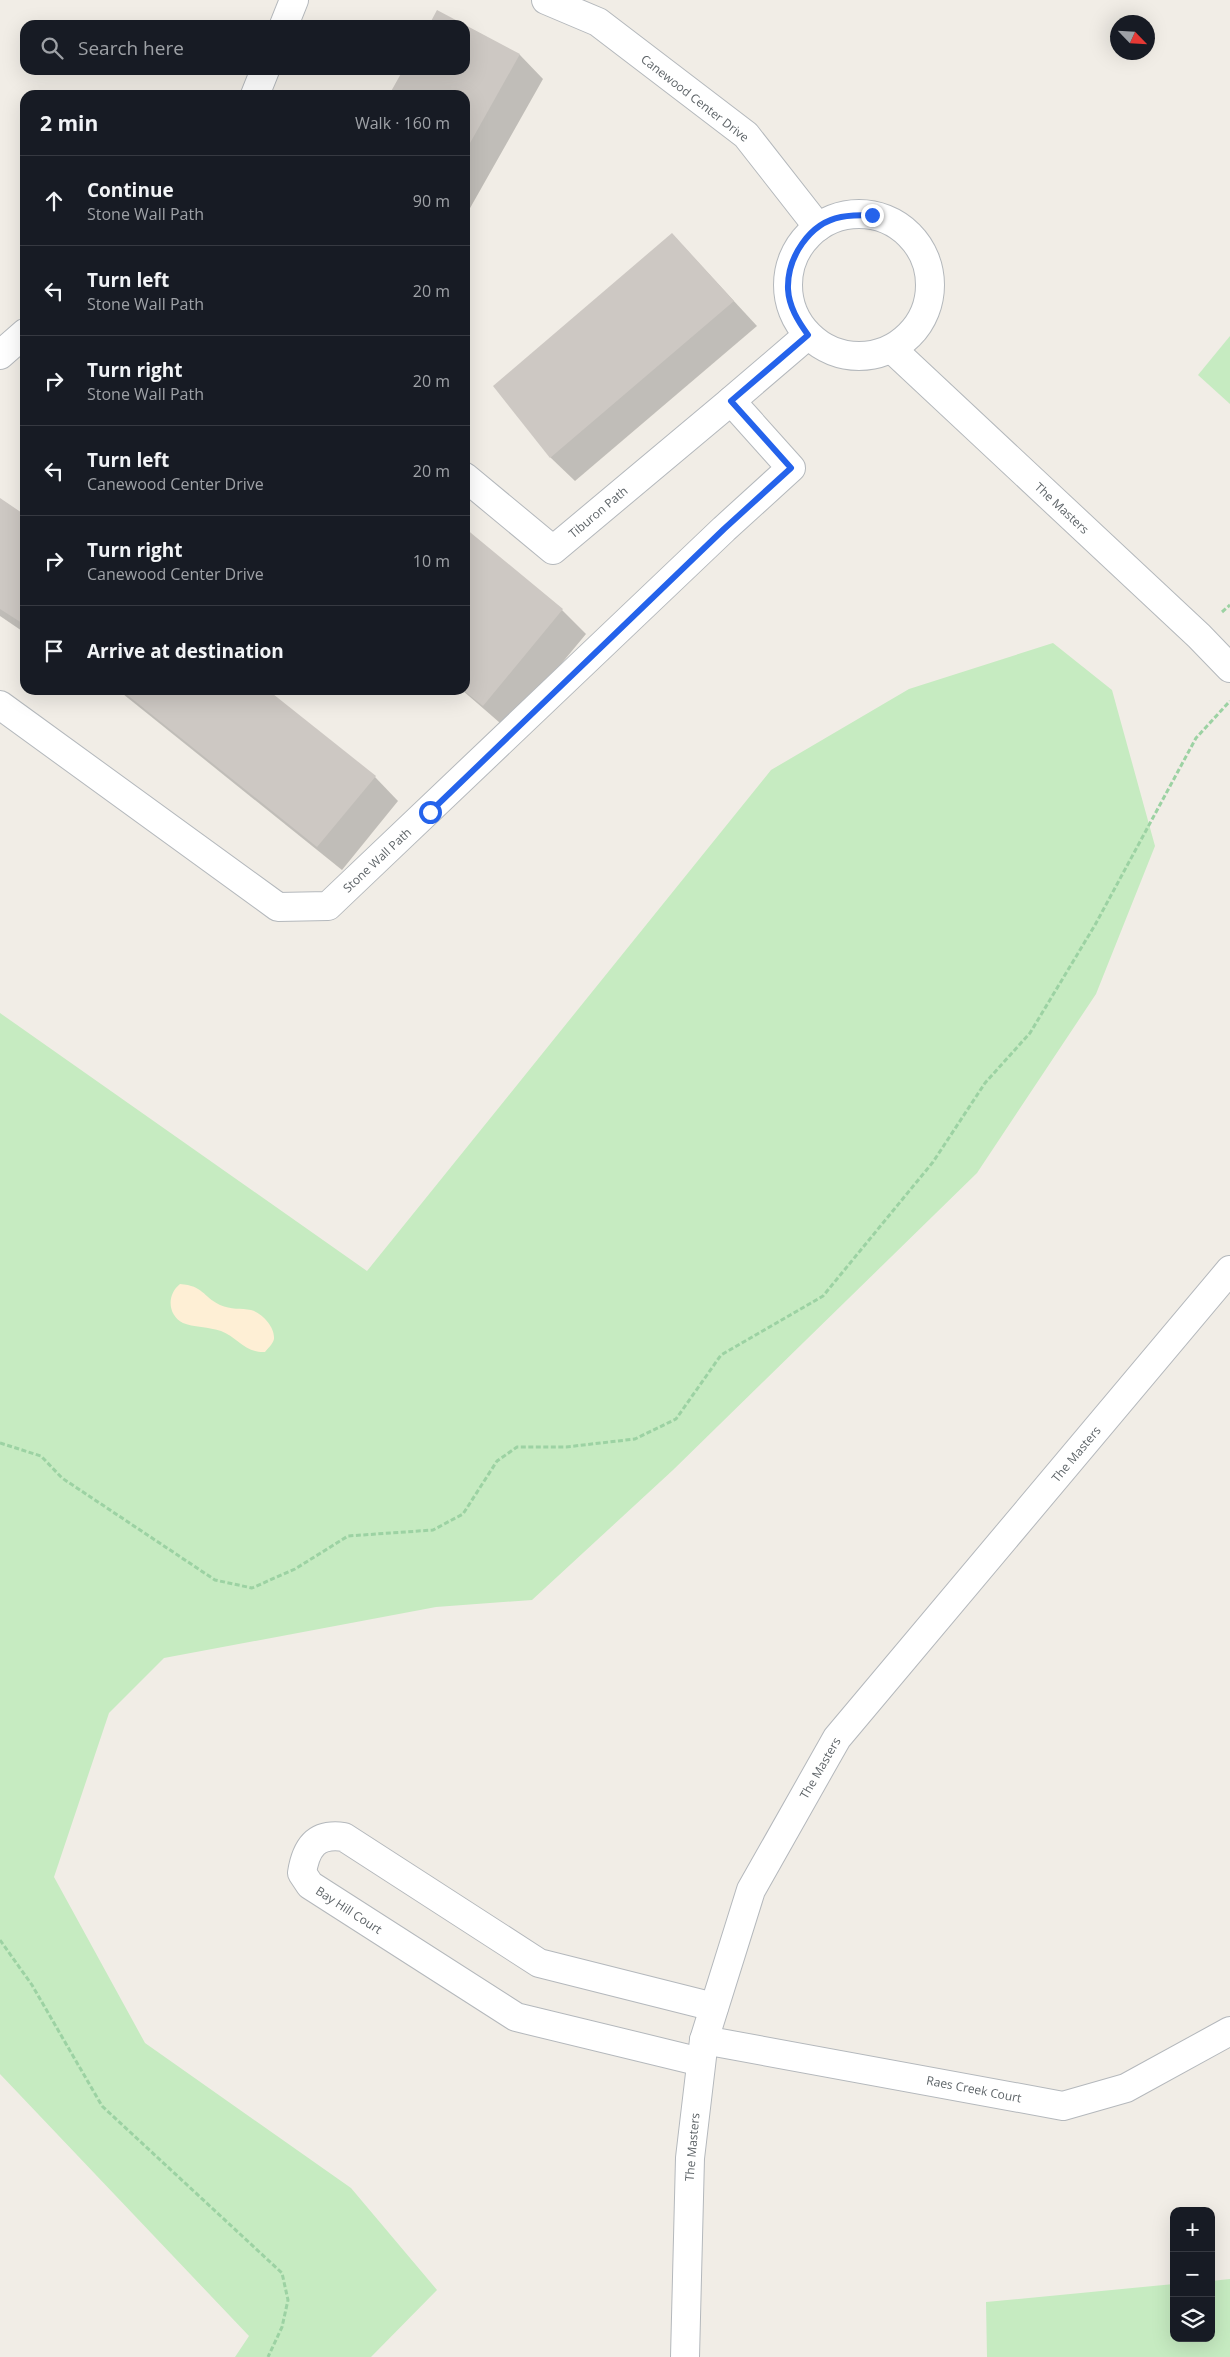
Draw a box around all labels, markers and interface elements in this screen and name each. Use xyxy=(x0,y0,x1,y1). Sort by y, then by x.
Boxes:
north arrow xyxy=(1110,15,1155,60)
search box xyxy=(20,20,470,75)
icon: search xyxy=(38,34,66,62)
text: Search here xyxy=(78,35,184,61)
street label: Canewood Center Drive xyxy=(638,50,753,146)
text: 2 min xyxy=(40,109,98,137)
text: Walk · 160 m xyxy=(355,112,450,134)
text: Continue xyxy=(87,177,174,203)
icon: ahead xyxy=(40,187,68,215)
text: 90 m xyxy=(413,190,450,212)
text: Stone Wall Path xyxy=(87,203,204,225)
route end xyxy=(861,204,884,227)
text: Turn left xyxy=(87,267,169,293)
icon: left xyxy=(40,277,68,305)
text: 20 m xyxy=(413,280,450,302)
text: Stone Wall Path xyxy=(87,293,204,315)
text: Turn right xyxy=(87,357,182,383)
icon: right xyxy=(40,367,68,395)
text: 20 m xyxy=(413,370,450,392)
text: Stone Wall Path xyxy=(87,383,204,405)
text: Turn left xyxy=(87,447,169,473)
icon: left xyxy=(40,457,68,485)
text: 20 m xyxy=(413,460,450,482)
text: Canewood Center Drive xyxy=(87,473,264,495)
street label: The Masters xyxy=(1031,478,1093,538)
street label: Tiburon Path xyxy=(565,482,631,542)
text: Turn right xyxy=(87,537,182,563)
icon: right xyxy=(40,547,68,575)
text: 10 m xyxy=(413,550,450,572)
text: Canewood Center Drive xyxy=(87,563,264,585)
icon: arrive xyxy=(40,637,68,665)
text: Arrive at destination xyxy=(87,638,284,664)
route start xyxy=(419,801,442,824)
street label: Stone Wall Path xyxy=(339,824,415,896)
street label: The Masters xyxy=(1047,1422,1105,1486)
street label: The Masters xyxy=(795,1734,845,1802)
street label: Bay Hill Court xyxy=(313,1882,385,1938)
street label: Raes Creek Court xyxy=(925,2071,1023,2107)
street label: The Masters xyxy=(681,2112,703,2182)
map controls xyxy=(1170,2207,1215,2342)
button: + xyxy=(1170,2207,1215,2252)
button: − xyxy=(1170,2252,1215,2297)
button: layers xyxy=(1170,2297,1215,2342)

